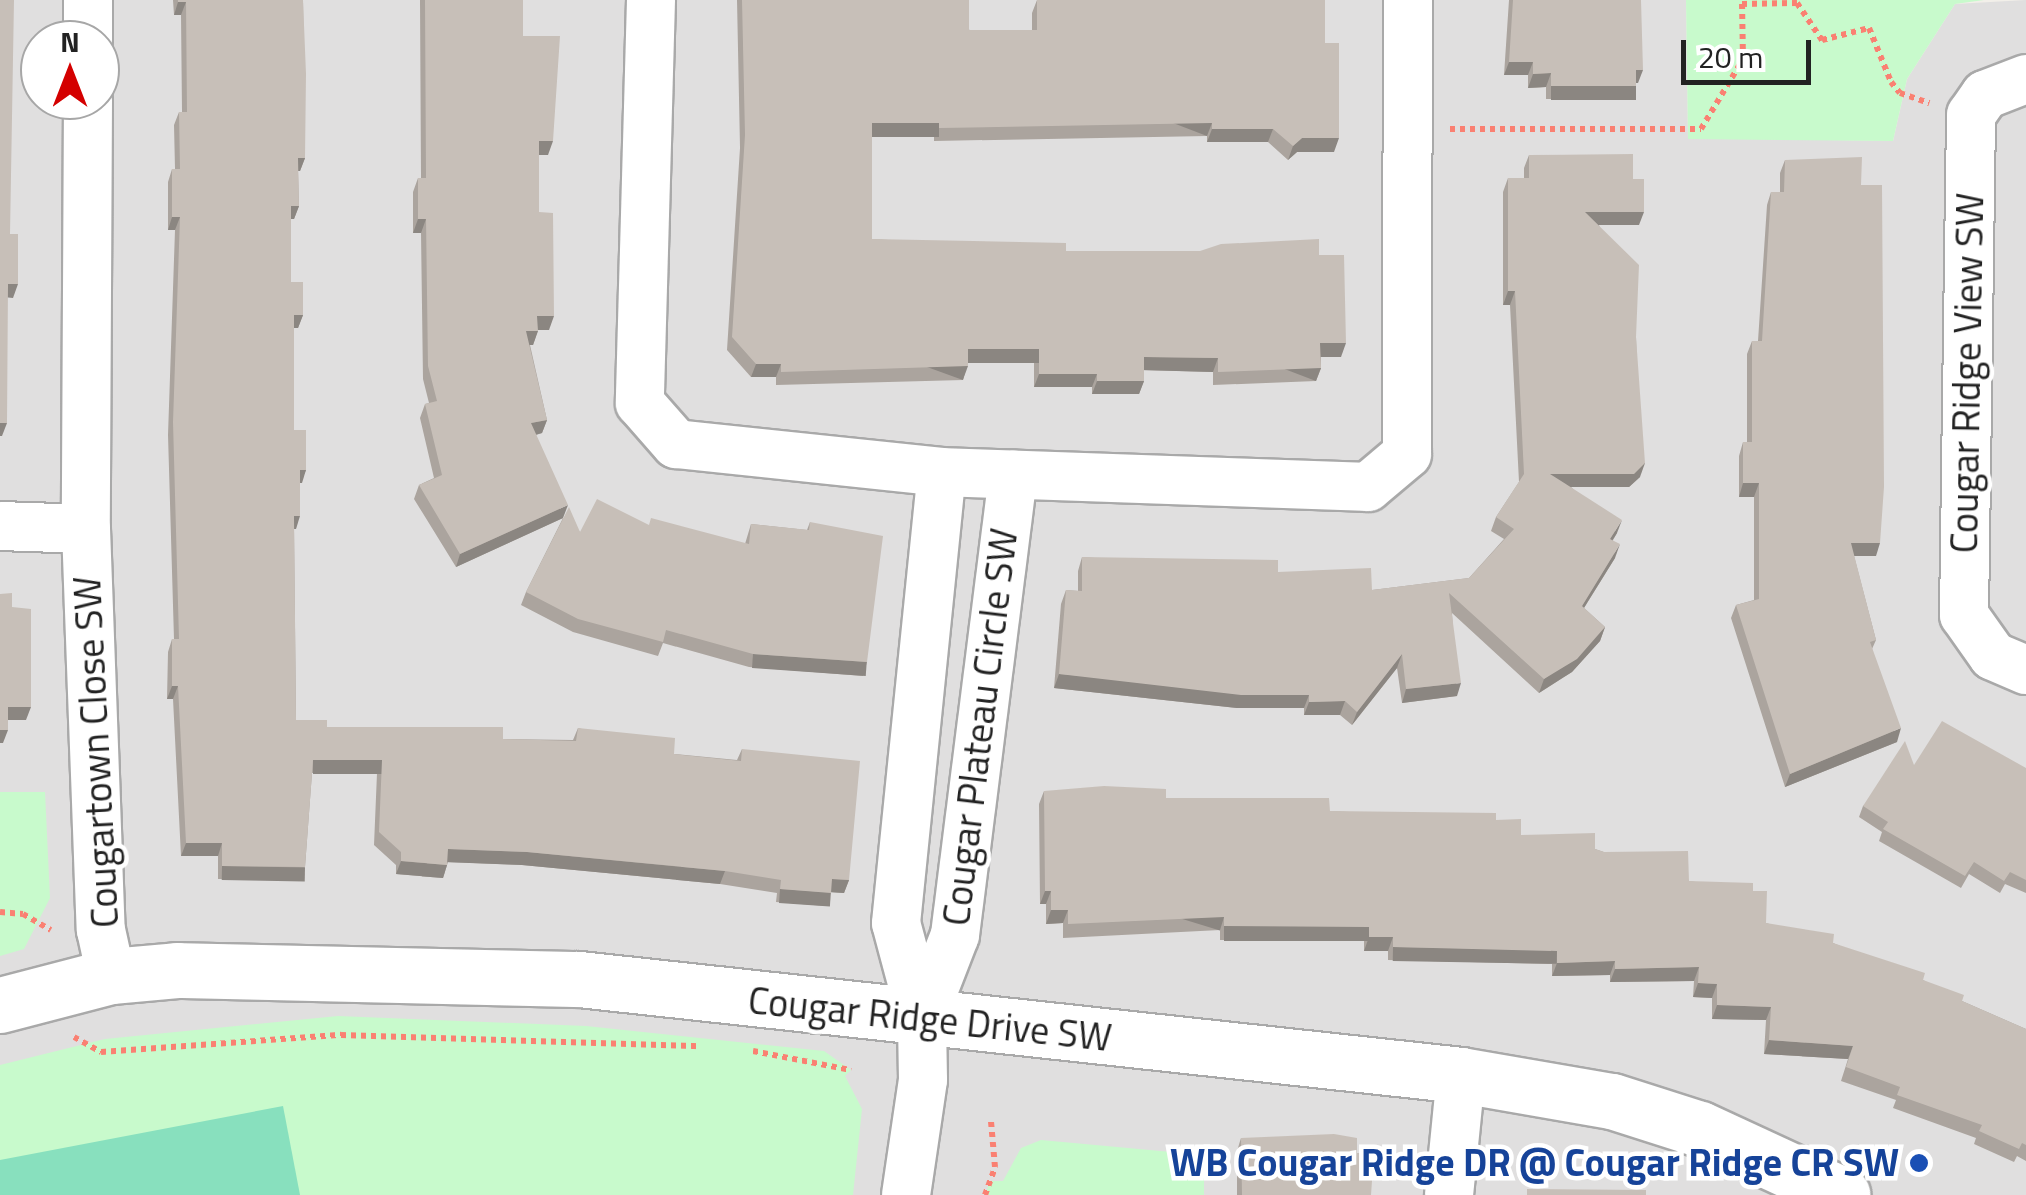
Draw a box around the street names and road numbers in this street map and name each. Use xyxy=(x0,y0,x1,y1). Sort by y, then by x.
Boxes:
street label: Cougar Ridge View SW xyxy=(1941,192,1993,554)
street label: Cougar Plateau Circle SW xyxy=(933,526,1027,928)
street label: Cougartown Close SW xyxy=(64,575,128,929)
street label: Cougar Ridge Drive SW xyxy=(746,977,1114,1061)

